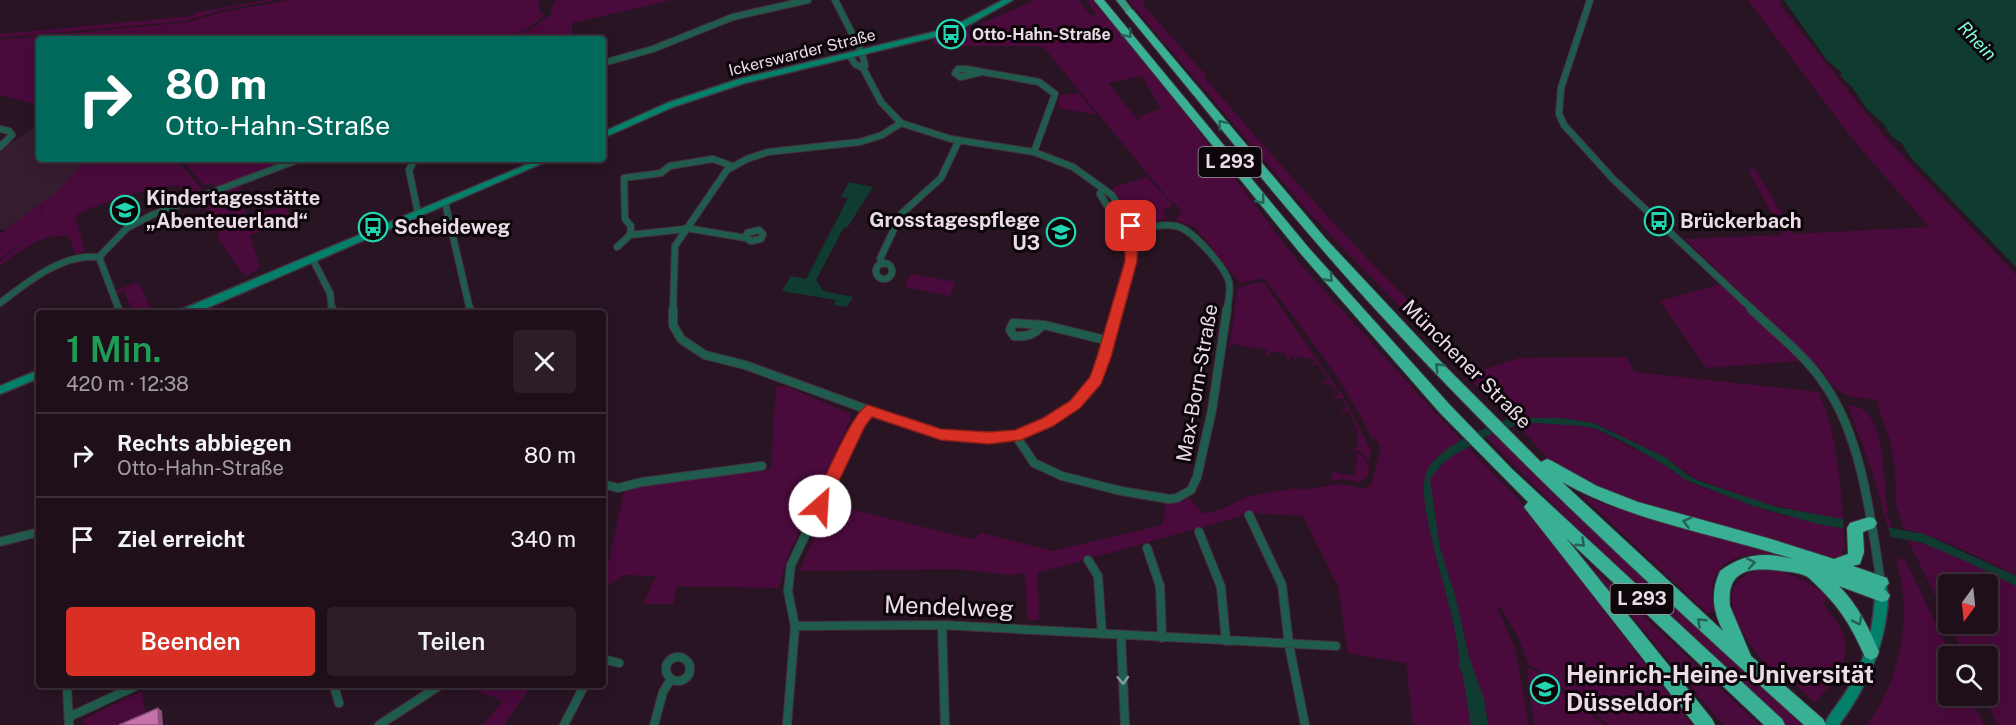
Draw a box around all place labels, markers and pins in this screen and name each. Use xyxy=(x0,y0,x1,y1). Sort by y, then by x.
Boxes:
bus stop icon: Otto-Hahn-Straße xyxy=(935,18,967,50)
place label: Otto-Hahn-Straße xyxy=(972,25,1111,44)
place label: Kindertagesstätte „Abenteuerland“ xyxy=(146,186,320,233)
school or university icon: Kindertagesstätte „Abenteuerland“ xyxy=(109,194,141,226)
pin xyxy=(1105,200,1156,251)
bus stop icon: Brückerbach xyxy=(1643,205,1675,237)
place label: Grosstagespflege U3 xyxy=(869,208,1040,255)
place label: Brückerbach xyxy=(1680,209,1802,233)
bus stop icon: Scheideweg xyxy=(357,211,389,243)
place label: Scheideweg xyxy=(394,215,511,239)
school or university icon: Grosstagespflege U3 xyxy=(1045,216,1077,248)
place label: Heinrich-Heine-Universität Düsseldorf xyxy=(1566,660,1874,716)
school or university icon: Heinrich-Heine-Universität Düsseldorf xyxy=(1529,673,1561,705)

